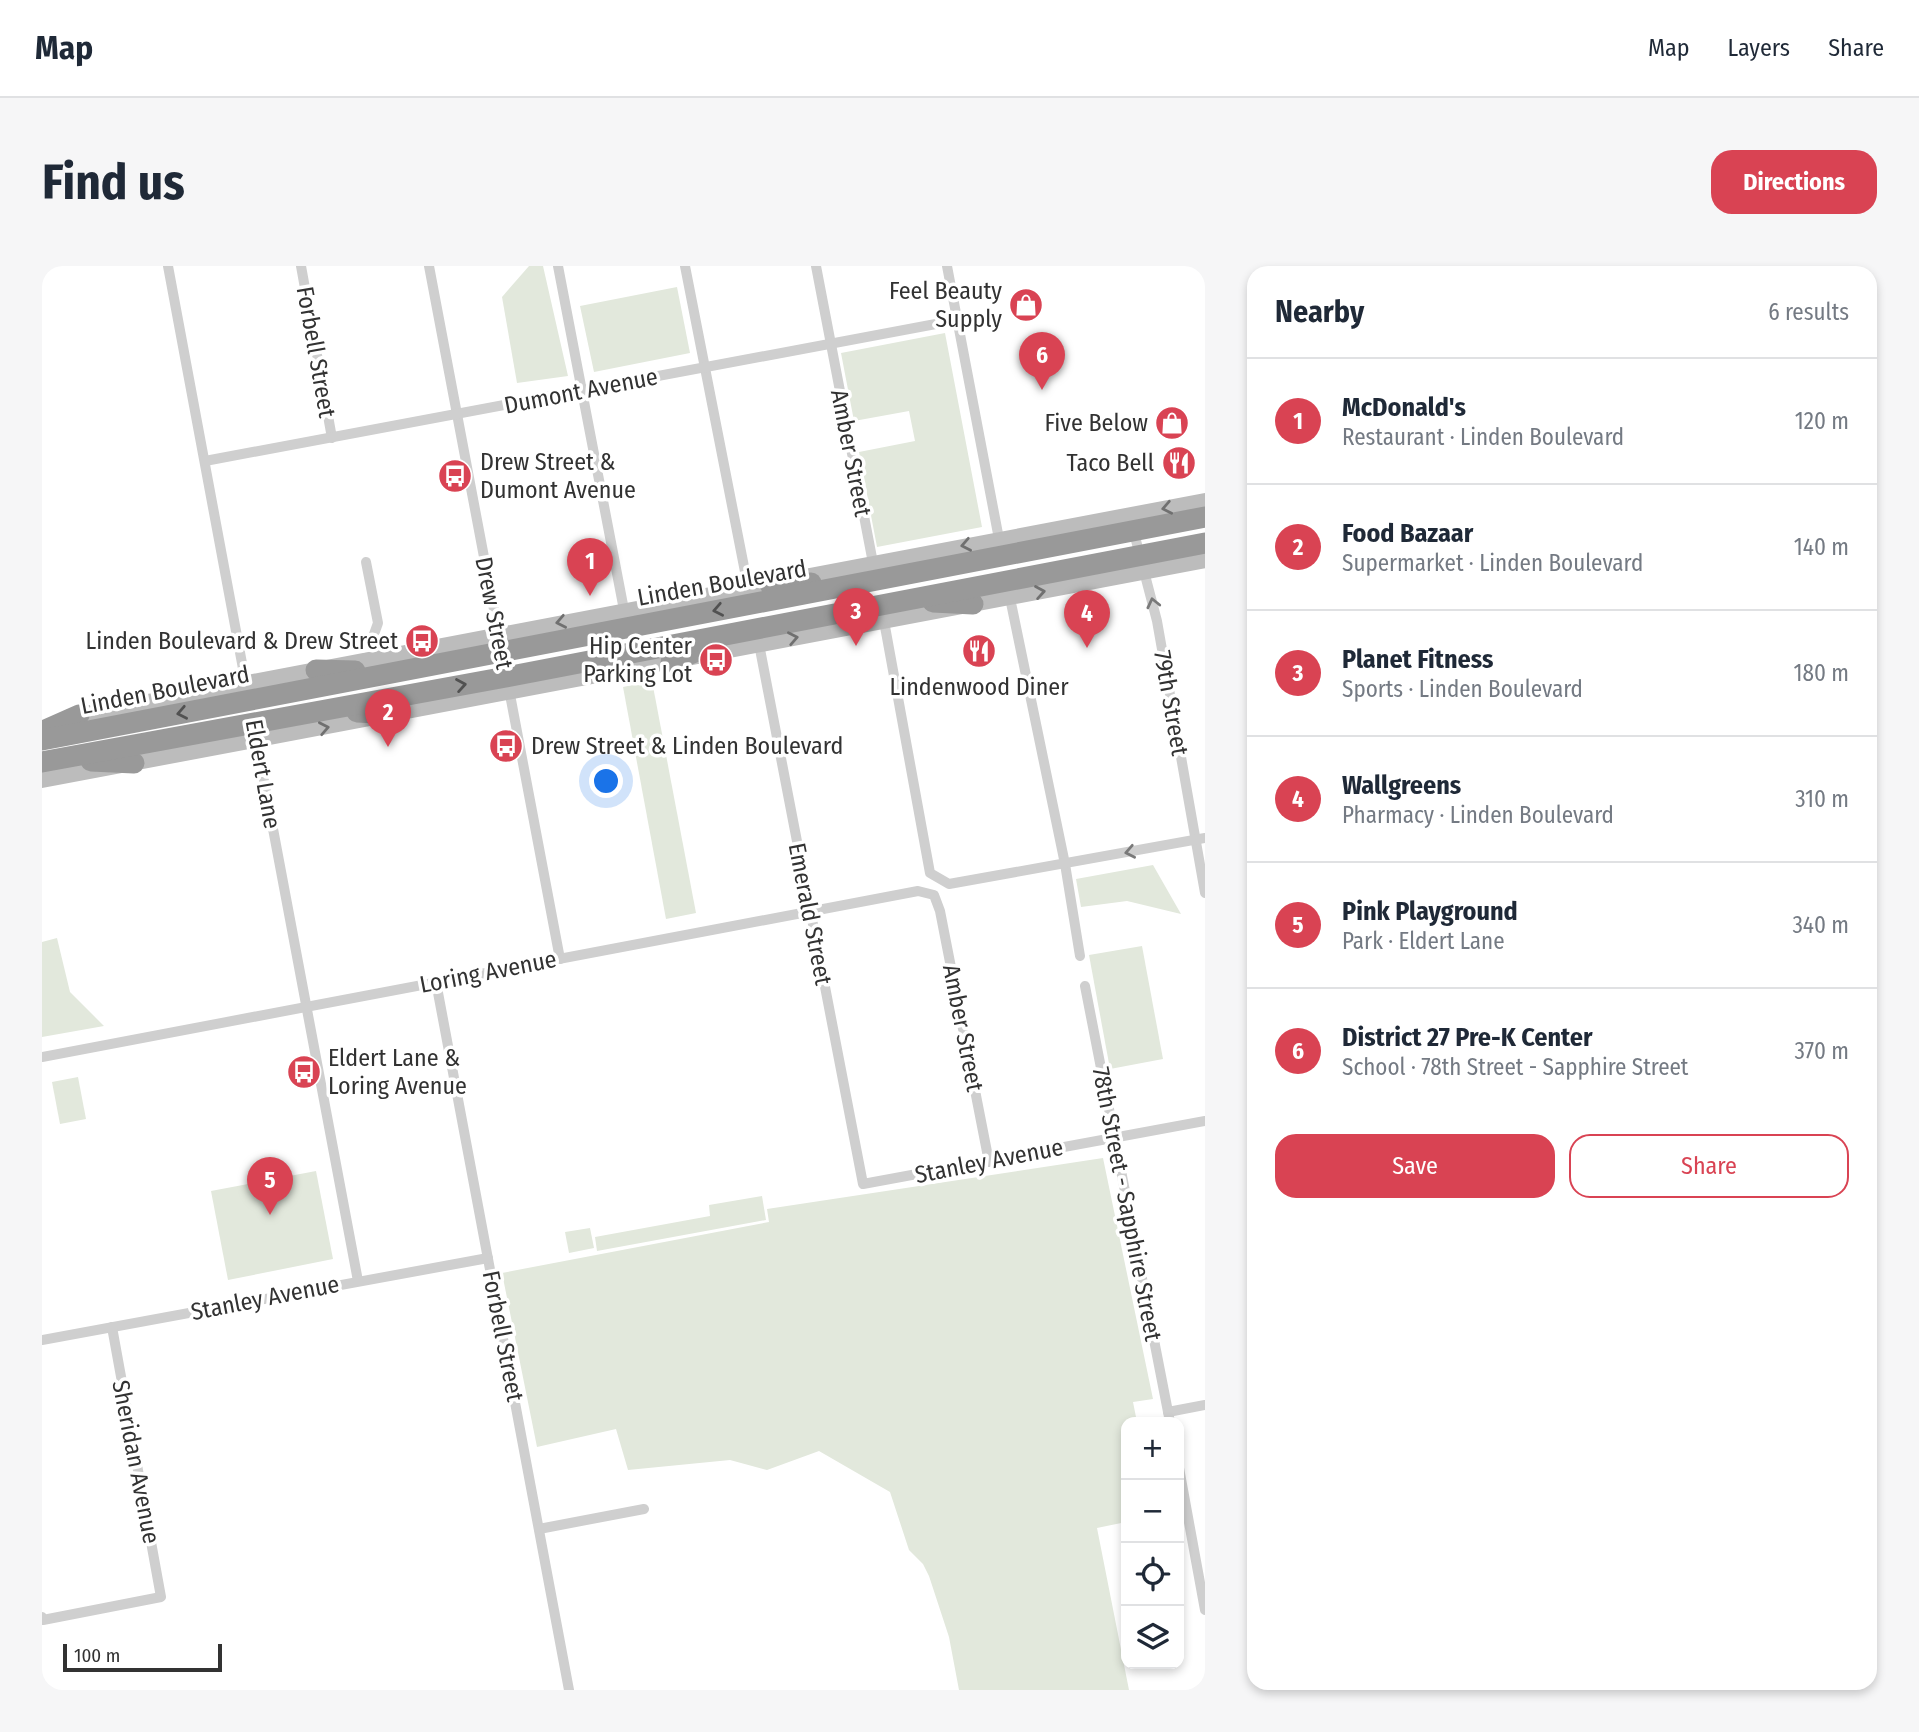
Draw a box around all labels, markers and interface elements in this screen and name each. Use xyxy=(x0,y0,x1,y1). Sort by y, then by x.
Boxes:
text: Map xyxy=(35,28,93,68)
text: Map xyxy=(1648,34,1690,62)
text: Layers xyxy=(1728,34,1790,62)
text: Share xyxy=(1828,34,1884,62)
button: Directions xyxy=(1711,150,1877,214)
text: Find us xyxy=(42,153,185,212)
place label: Feel Beauty Supply xyxy=(889,277,1002,333)
street label: Forbell Street xyxy=(291,284,341,420)
shop icon: Feel Beauty Supply xyxy=(1007,286,1045,324)
text: Nearby xyxy=(1275,294,1364,330)
text: 6 results xyxy=(1768,298,1849,326)
pin: 6 xyxy=(1019,332,1065,390)
street label: Dumont Avenue xyxy=(502,362,660,420)
street label: Amber Street xyxy=(825,387,877,519)
text: McDonald's xyxy=(1342,392,1466,423)
shop icon: Five Below xyxy=(1153,404,1191,442)
text: 1 xyxy=(1293,407,1303,435)
text: 120 m xyxy=(1795,407,1849,435)
place label: Five Below xyxy=(1045,409,1148,437)
text: Restaurant · Linden Boulevard xyxy=(1342,423,1624,451)
restaurant icon: Taco Bell xyxy=(1160,444,1198,482)
place label: Drew Street & Dumont Avenue xyxy=(480,448,636,504)
place label: Taco Bell xyxy=(1067,449,1154,477)
bus stop icon: Drew Street & Dumont Avenue xyxy=(436,457,474,495)
one-way arrow xyxy=(1161,499,1173,514)
text: Food Bazaar xyxy=(1342,518,1473,549)
text: 2 xyxy=(1293,533,1303,561)
text: 140 m xyxy=(1794,533,1849,561)
one-way arrow xyxy=(960,537,972,552)
pin: 1 xyxy=(567,538,613,596)
text: Supermarket · Linden Boulevard xyxy=(1342,549,1643,577)
street label: Drew Street xyxy=(469,554,519,672)
street label: Linden Boulevard xyxy=(635,554,809,612)
one-way arrow xyxy=(1034,585,1046,600)
pin: 3 xyxy=(833,588,879,646)
pin: 4 xyxy=(1064,590,1110,648)
one-way arrow xyxy=(1147,598,1161,610)
one-way arrow xyxy=(712,602,724,617)
one-way arrow xyxy=(555,614,567,629)
bus stop icon: Linden Boulevard & Drew Street xyxy=(403,622,441,660)
place label: Linden Boulevard & Drew Street xyxy=(86,627,398,655)
one-way arrow xyxy=(787,631,799,646)
place label: Hip Center Parking Lot xyxy=(583,632,693,688)
restaurant icon: Lindenwood Diner xyxy=(960,632,998,670)
bus stop icon: Hip Center Parking Lot xyxy=(697,641,735,679)
text: Planet Fitness xyxy=(1342,644,1493,675)
street label: 79th Street xyxy=(1148,648,1194,758)
text: 3 xyxy=(1293,659,1303,687)
text: 180 m xyxy=(1793,659,1849,687)
street label: Linden Boulevard xyxy=(78,660,252,720)
place label: Lindenwood Diner xyxy=(889,673,1069,701)
text: Sports · Linden Boulevard xyxy=(1342,675,1583,703)
one-way arrow xyxy=(455,678,467,693)
pin: 2 xyxy=(365,689,411,747)
one-way arrow xyxy=(176,705,188,720)
street label: Eldert Lane xyxy=(240,717,286,831)
one-way arrow xyxy=(318,721,330,736)
bus stop icon: Drew Street & Linden Boulevard xyxy=(487,727,525,765)
place label: Drew Street & Linden Boulevard xyxy=(531,732,843,760)
your location xyxy=(589,764,623,798)
text: Wallgreens xyxy=(1342,770,1461,801)
text: 4 xyxy=(1292,785,1304,813)
text: 310 m xyxy=(1795,785,1849,813)
text: Pharmacy · Linden Boulevard xyxy=(1342,801,1614,829)
street label: Emerald Street xyxy=(782,841,838,988)
one-way arrow xyxy=(1124,843,1136,858)
text: Pink Playground xyxy=(1342,896,1518,927)
text: 5 xyxy=(1292,911,1304,939)
text: 340 m xyxy=(1793,911,1849,939)
text: Park · Eldert Lane xyxy=(1342,927,1505,955)
street label: Loring Avenue xyxy=(417,945,559,999)
street label: Amber Street xyxy=(937,962,989,1094)
text: District 27 Pre-K Center xyxy=(1342,1022,1592,1053)
text: 6 xyxy=(1292,1037,1304,1065)
text: 370 m xyxy=(1795,1037,1849,1065)
place label: Eldert Lane & Loring Avenue xyxy=(328,1044,467,1100)
bus stop icon: Eldert Lane & Loring Avenue xyxy=(285,1053,323,1091)
text: School · 78th Street - Sapphire Street xyxy=(1342,1053,1688,1081)
street label: 78th Street - Sapphire Street xyxy=(1087,1065,1167,1344)
street label: Stanley Avenue xyxy=(912,1133,1066,1189)
button: Save xyxy=(1275,1134,1555,1198)
button: Share xyxy=(1569,1134,1849,1198)
pin: 5 xyxy=(247,1157,293,1215)
street label: Forbell Street xyxy=(477,1268,529,1404)
street label: Stanley Avenue xyxy=(188,1270,342,1326)
street label: Sheridan Avenue xyxy=(106,1378,166,1546)
map controls xyxy=(1121,1417,1184,1669)
button: + xyxy=(1121,1417,1184,1480)
button: − xyxy=(1121,1480,1184,1543)
button: locate xyxy=(1121,1543,1184,1606)
button: layers xyxy=(1121,1606,1184,1669)
scale bar xyxy=(63,1641,222,1673)
text: 100 m xyxy=(74,1644,120,1667)

